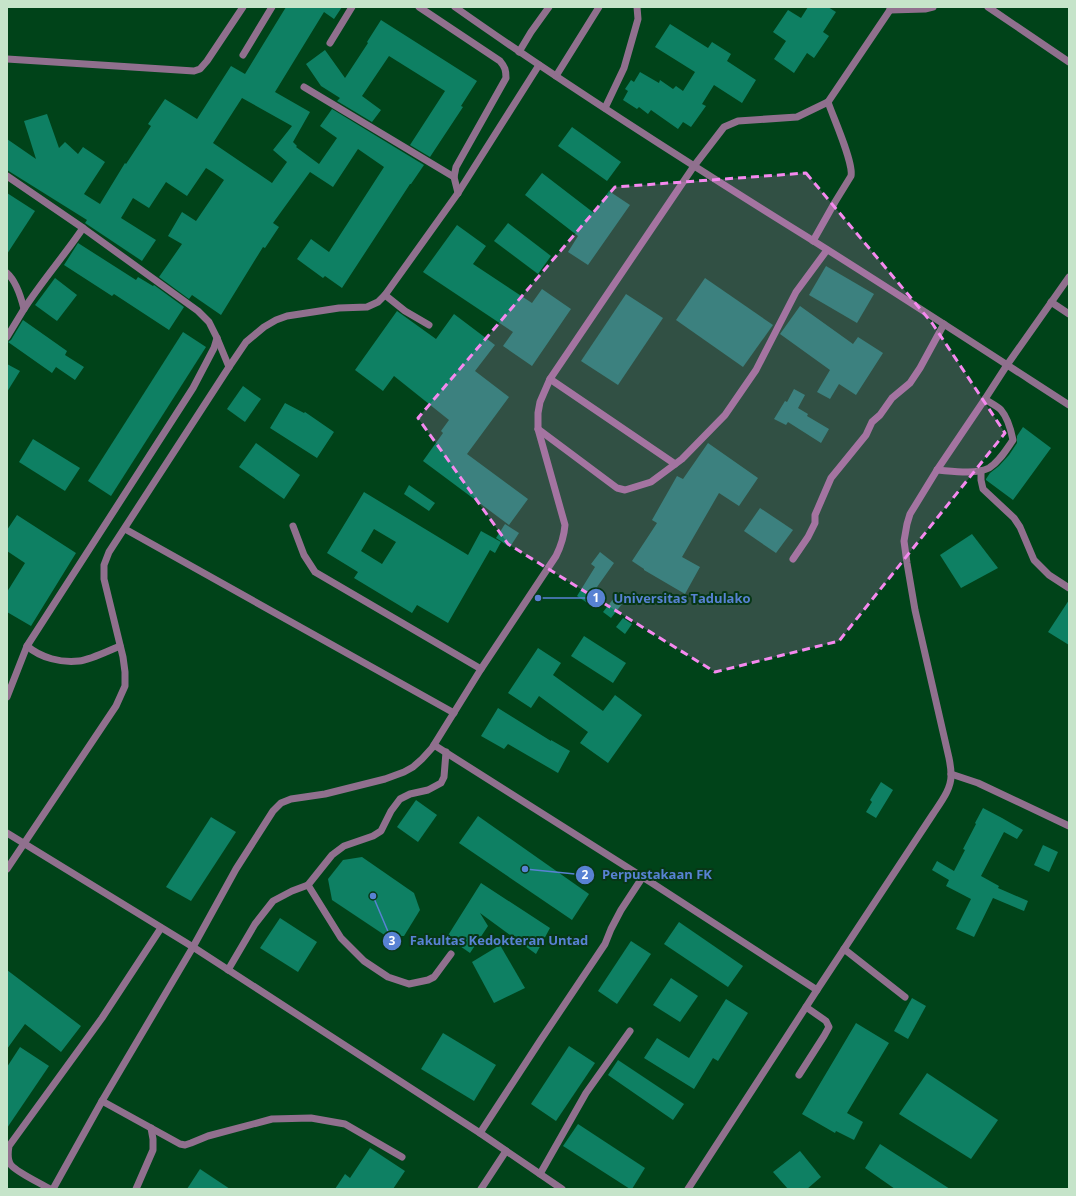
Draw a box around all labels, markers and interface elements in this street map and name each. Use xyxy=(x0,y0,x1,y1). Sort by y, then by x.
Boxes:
callout: Universitas Tadulako xyxy=(586,586,759,610)
text: 1 xyxy=(593,589,599,606)
text: Universitas Tadulako xyxy=(613,589,751,607)
callout: Perpustakaan FK xyxy=(575,862,720,887)
text: Perpustakaan FK xyxy=(602,865,712,883)
text: 2 xyxy=(582,866,589,883)
callout: Fakultas Kedokteran Untad xyxy=(382,928,596,953)
text: Fakultas Kedokteran Untad xyxy=(410,931,588,949)
text: 3 xyxy=(389,932,396,949)

